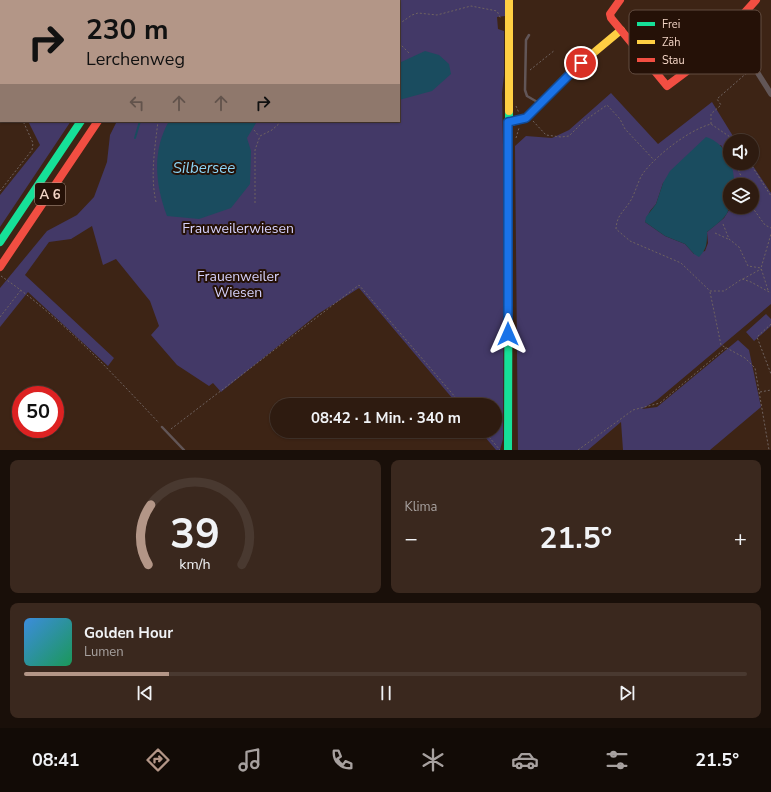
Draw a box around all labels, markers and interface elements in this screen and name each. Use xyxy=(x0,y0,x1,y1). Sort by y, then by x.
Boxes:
legend xyxy=(629,10,761,74)
text: 230 m xyxy=(86,11,169,49)
icon: right xyxy=(20,16,72,68)
text: Frei xyxy=(662,17,680,32)
text: Zäh xyxy=(662,35,680,50)
pin xyxy=(564,46,598,80)
text: Lerchenweg xyxy=(86,47,185,71)
icon: arrive xyxy=(570,52,592,74)
text: Stau xyxy=(662,53,685,68)
icon: left xyxy=(126,92,148,114)
icon: ahead xyxy=(168,92,190,114)
icon: ahead xyxy=(210,92,232,114)
icon: right xyxy=(252,92,274,114)
map controls xyxy=(723,134,759,214)
button: sound xyxy=(723,134,759,170)
water label: Silbersee xyxy=(173,158,235,178)
button: layers xyxy=(723,178,759,214)
road number: A 6 xyxy=(35,183,65,205)
park label: Frauweilerwiesen xyxy=(182,219,294,238)
park label: Frauenweiler Wiesen xyxy=(197,267,279,302)
position arrow xyxy=(487,313,529,355)
speed limit sign: 50 xyxy=(12,386,64,438)
text: 08:42 · 1 Min. · 340 m xyxy=(311,408,461,428)
text: Klima xyxy=(405,498,438,516)
text: 39 xyxy=(170,505,220,562)
text: 21.5° xyxy=(539,518,612,559)
text: − xyxy=(405,524,418,554)
text: + xyxy=(734,524,747,554)
text: km/h xyxy=(180,554,211,573)
text: Golden Hour xyxy=(84,623,173,643)
text: Lumen xyxy=(84,643,124,661)
icon: previous xyxy=(134,682,156,704)
icon: pause xyxy=(375,682,397,704)
icon: next xyxy=(616,682,638,704)
icon: directions xyxy=(144,746,172,774)
icon: music xyxy=(236,746,264,774)
icon: phone xyxy=(328,746,356,774)
icon: climate xyxy=(419,746,447,774)
icon: car xyxy=(511,746,539,774)
icon: filters xyxy=(603,746,631,774)
text: 08:41 xyxy=(32,748,80,772)
text: 21.5° xyxy=(695,748,739,772)

